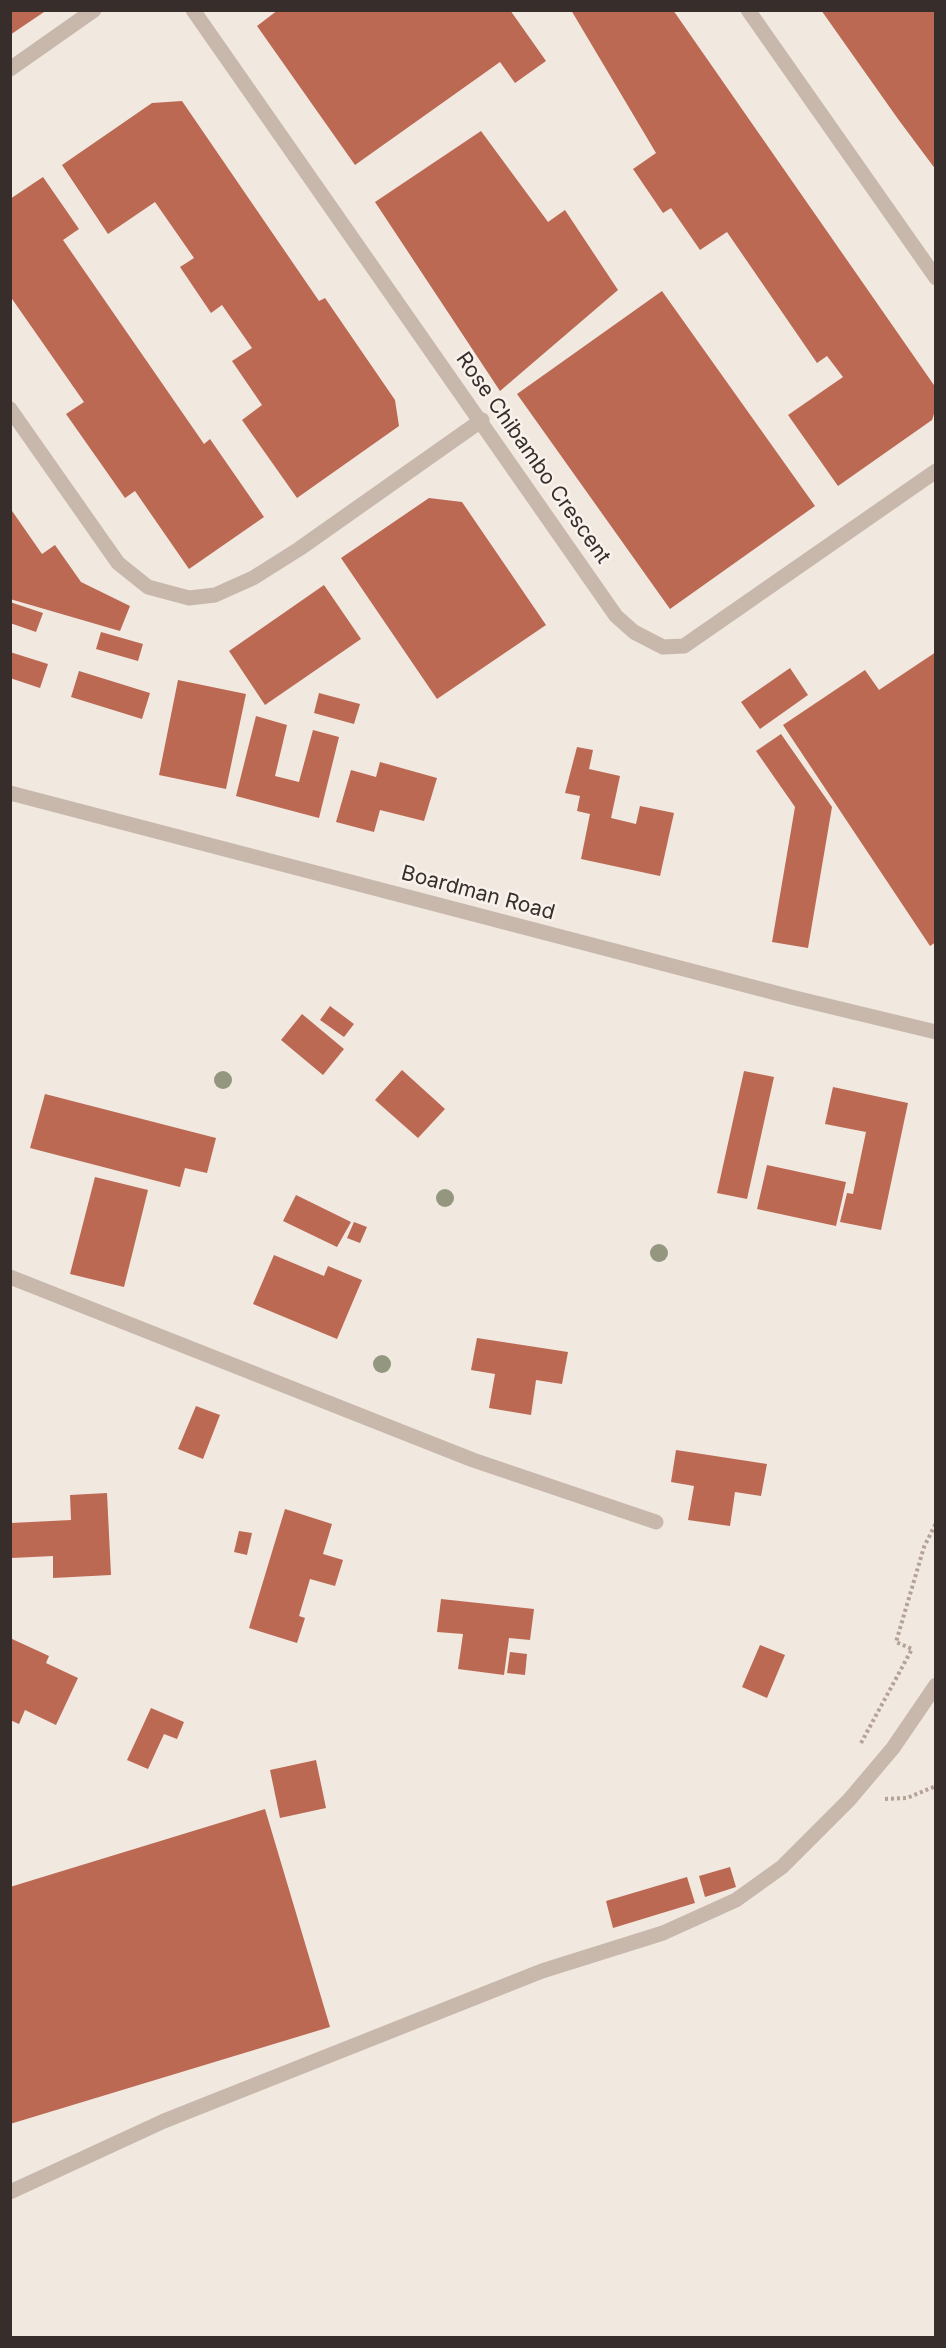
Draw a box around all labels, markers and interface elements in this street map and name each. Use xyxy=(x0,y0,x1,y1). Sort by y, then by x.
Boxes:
street label: Rose Chibambo Crescent xyxy=(450,347,616,569)
street label: Boardman Road xyxy=(398,860,558,926)

